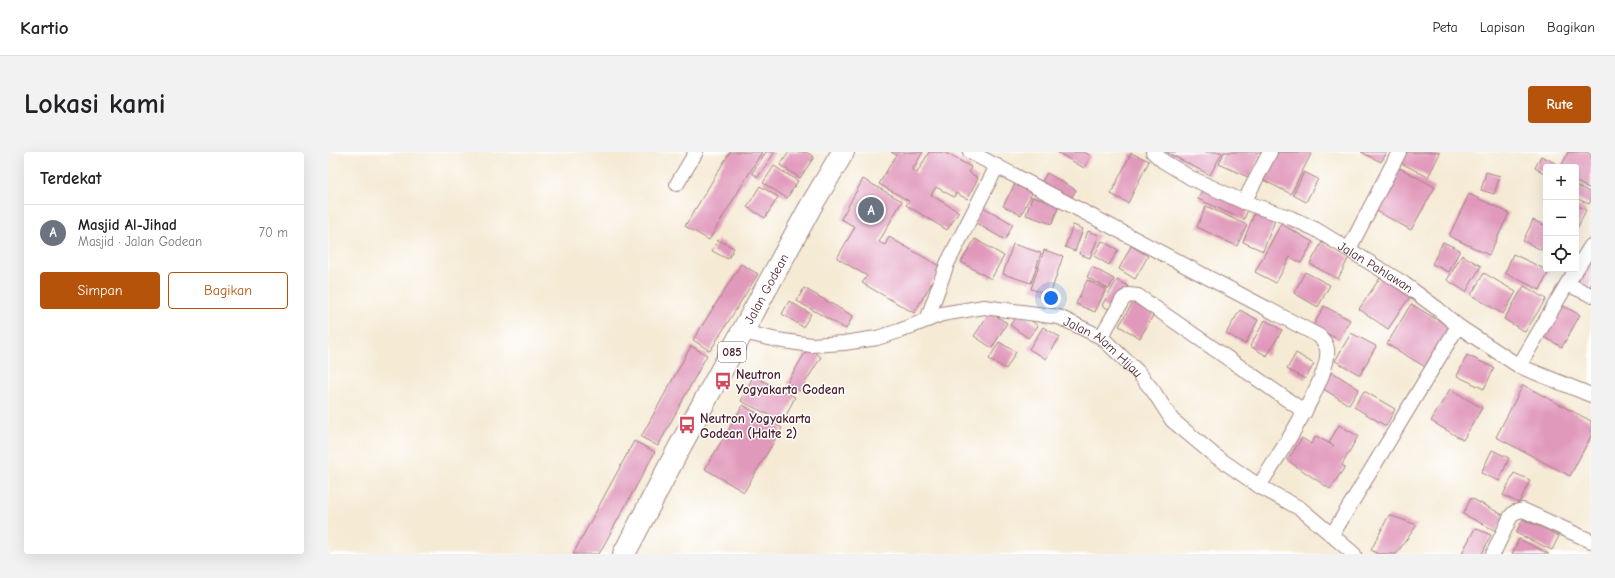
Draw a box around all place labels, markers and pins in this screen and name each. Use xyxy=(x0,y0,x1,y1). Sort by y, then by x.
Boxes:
pin: A xyxy=(858,195,884,225)
place label: Neutron Yogyakarta Godean xyxy=(736,367,845,397)
bus stop icon: Neutron Yogyakarta Godean xyxy=(713,371,733,391)
place label: Neutron Yogyakarta Godean (Halte 2) xyxy=(700,411,811,441)
bus stop icon: Neutron Yogyakarta Godean (Halte 2) xyxy=(677,415,697,435)

